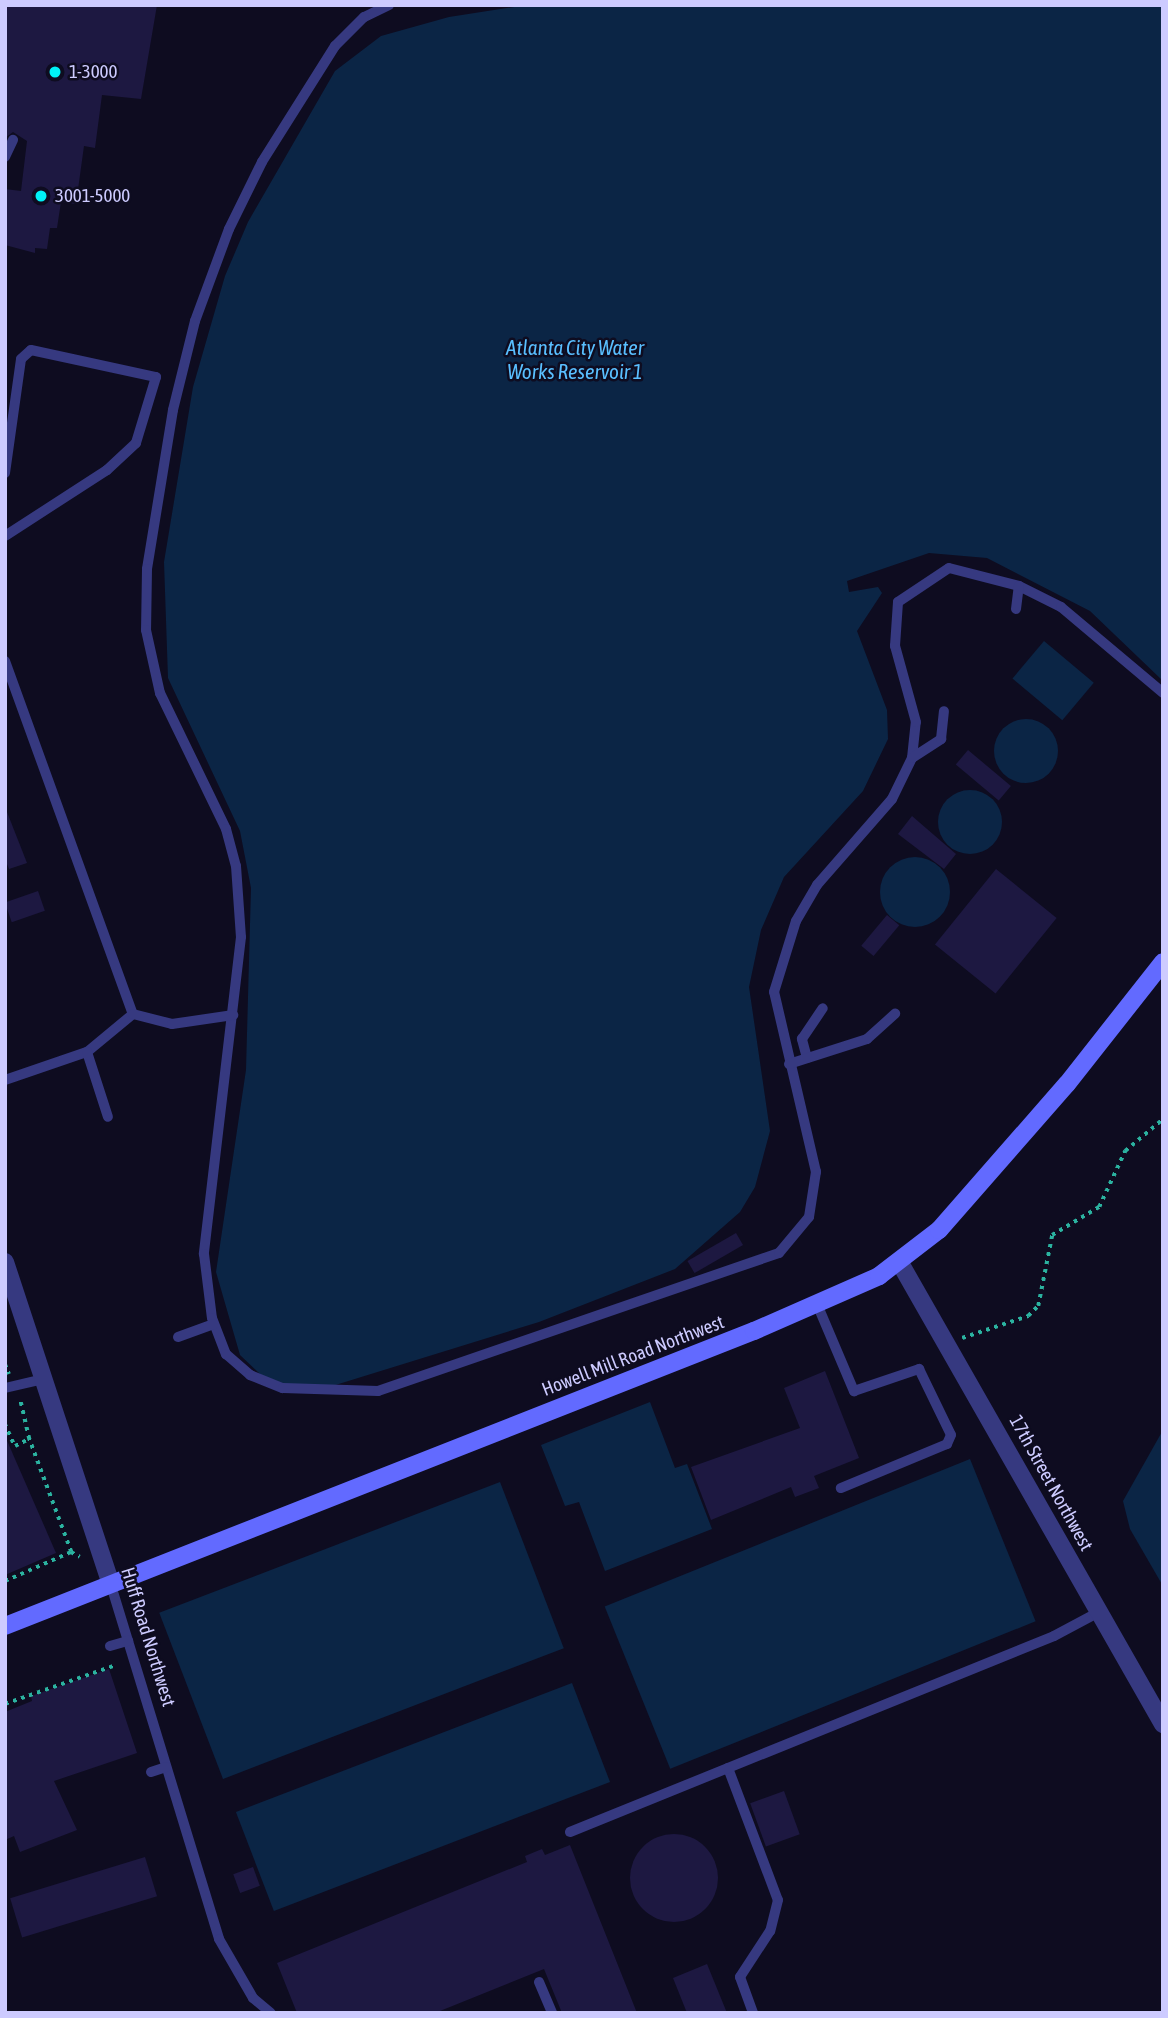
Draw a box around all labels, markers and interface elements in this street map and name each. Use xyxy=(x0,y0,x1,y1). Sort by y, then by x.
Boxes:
place label: 1-3000 xyxy=(69,61,117,83)
marker: 1-3000 xyxy=(47,64,63,80)
place label: 3001-5000 xyxy=(55,185,130,207)
marker: 3001-5000 xyxy=(33,188,49,204)
water label: Atlanta City Water Works Reservoir 1 xyxy=(506,334,644,384)
street label: Howell Mill Road Northwest xyxy=(539,1311,727,1401)
street label: 17th Street Northwest xyxy=(1004,1411,1098,1555)
street label: Huff Road Northwest xyxy=(116,1565,180,1709)

